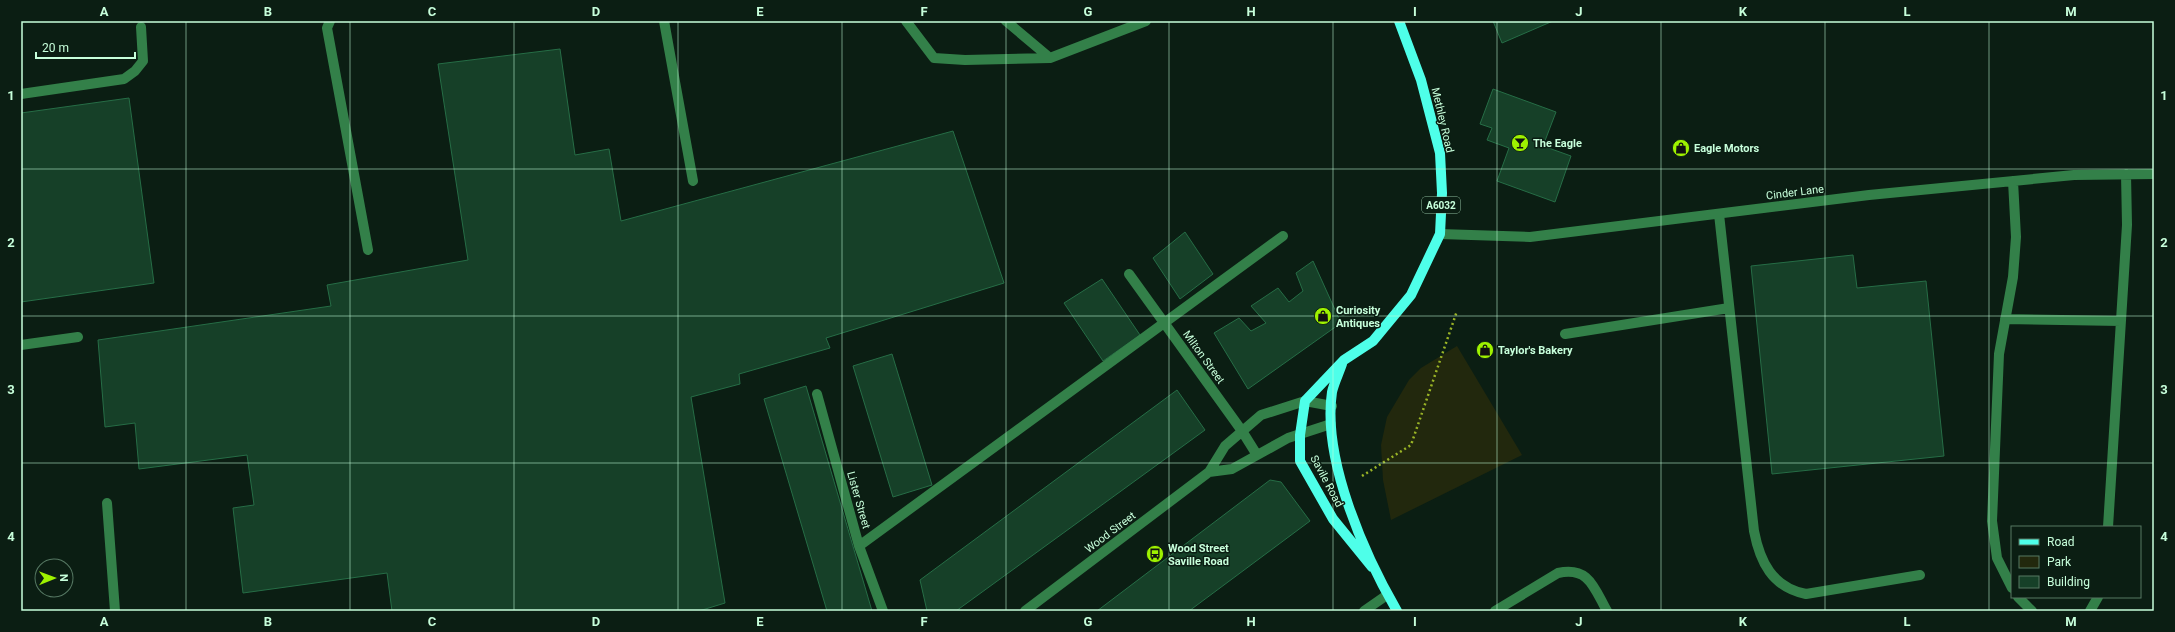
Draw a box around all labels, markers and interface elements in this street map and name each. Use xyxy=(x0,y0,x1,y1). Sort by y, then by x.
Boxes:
text: A xyxy=(100,4,109,19)
text: B xyxy=(264,4,272,19)
text: C xyxy=(428,4,437,19)
text: D xyxy=(592,4,600,19)
text: E xyxy=(756,4,764,19)
text: F xyxy=(920,4,928,19)
text: G xyxy=(1084,4,1093,19)
text: H xyxy=(1246,4,1256,19)
text: I xyxy=(1413,4,1417,19)
text: J xyxy=(1575,4,1583,19)
text: K xyxy=(1739,4,1748,19)
text: L xyxy=(1903,4,1911,19)
text: M xyxy=(2065,4,2077,19)
scale bar xyxy=(36,34,135,60)
text: 20 m xyxy=(42,41,69,55)
street label: Methley Road xyxy=(1429,86,1456,154)
text: 1 xyxy=(7,88,15,103)
text: 1 xyxy=(2160,88,2168,103)
bar icon: The Eagle xyxy=(1510,133,1530,153)
place label: The Eagle xyxy=(1533,137,1582,150)
shop icon: Eagle Motors xyxy=(1671,138,1691,158)
place label: Eagle Motors xyxy=(1694,142,1760,155)
street label: Cinder Lane xyxy=(1765,182,1825,202)
road number: A6032 xyxy=(1422,197,1460,213)
text: 2 xyxy=(7,235,15,250)
text: 2 xyxy=(2160,235,2168,250)
place label: Curiosity Antiques xyxy=(1336,304,1381,330)
shop icon: Curiosity Antiques xyxy=(1313,306,1333,326)
street label: Milton Street xyxy=(1180,328,1227,387)
shop icon: Taylor's Bakery xyxy=(1475,340,1495,360)
place label: Taylor's Bakery xyxy=(1498,344,1573,357)
text: 3 xyxy=(7,382,15,397)
text: 3 xyxy=(2160,382,2168,397)
street label: Savile Road xyxy=(1307,453,1346,509)
street label: Lister Street xyxy=(844,470,873,531)
street label: Wood Street xyxy=(1082,509,1139,556)
legend xyxy=(2011,526,2141,598)
text: 4 xyxy=(7,529,15,544)
text: 4 xyxy=(2160,529,2168,544)
text: Road xyxy=(2047,535,2075,549)
place label: Wood Street Saville Road xyxy=(1168,542,1229,568)
bus stop icon: Wood Street Saville Road xyxy=(1145,544,1165,564)
text: Park xyxy=(2047,555,2072,569)
north arrow xyxy=(34,558,74,598)
text: N xyxy=(57,574,70,582)
text: Building xyxy=(2047,575,2090,589)
text: A xyxy=(100,614,109,629)
text: B xyxy=(264,614,272,629)
text: C xyxy=(428,614,437,629)
text: D xyxy=(592,614,600,629)
text: E xyxy=(756,614,764,629)
text: F xyxy=(920,614,928,629)
text: G xyxy=(1084,614,1093,629)
text: H xyxy=(1246,614,1256,629)
text: I xyxy=(1413,614,1417,629)
text: J xyxy=(1575,614,1583,629)
text: K xyxy=(1739,614,1748,629)
text: L xyxy=(1903,614,1911,629)
text: M xyxy=(2065,614,2077,629)

